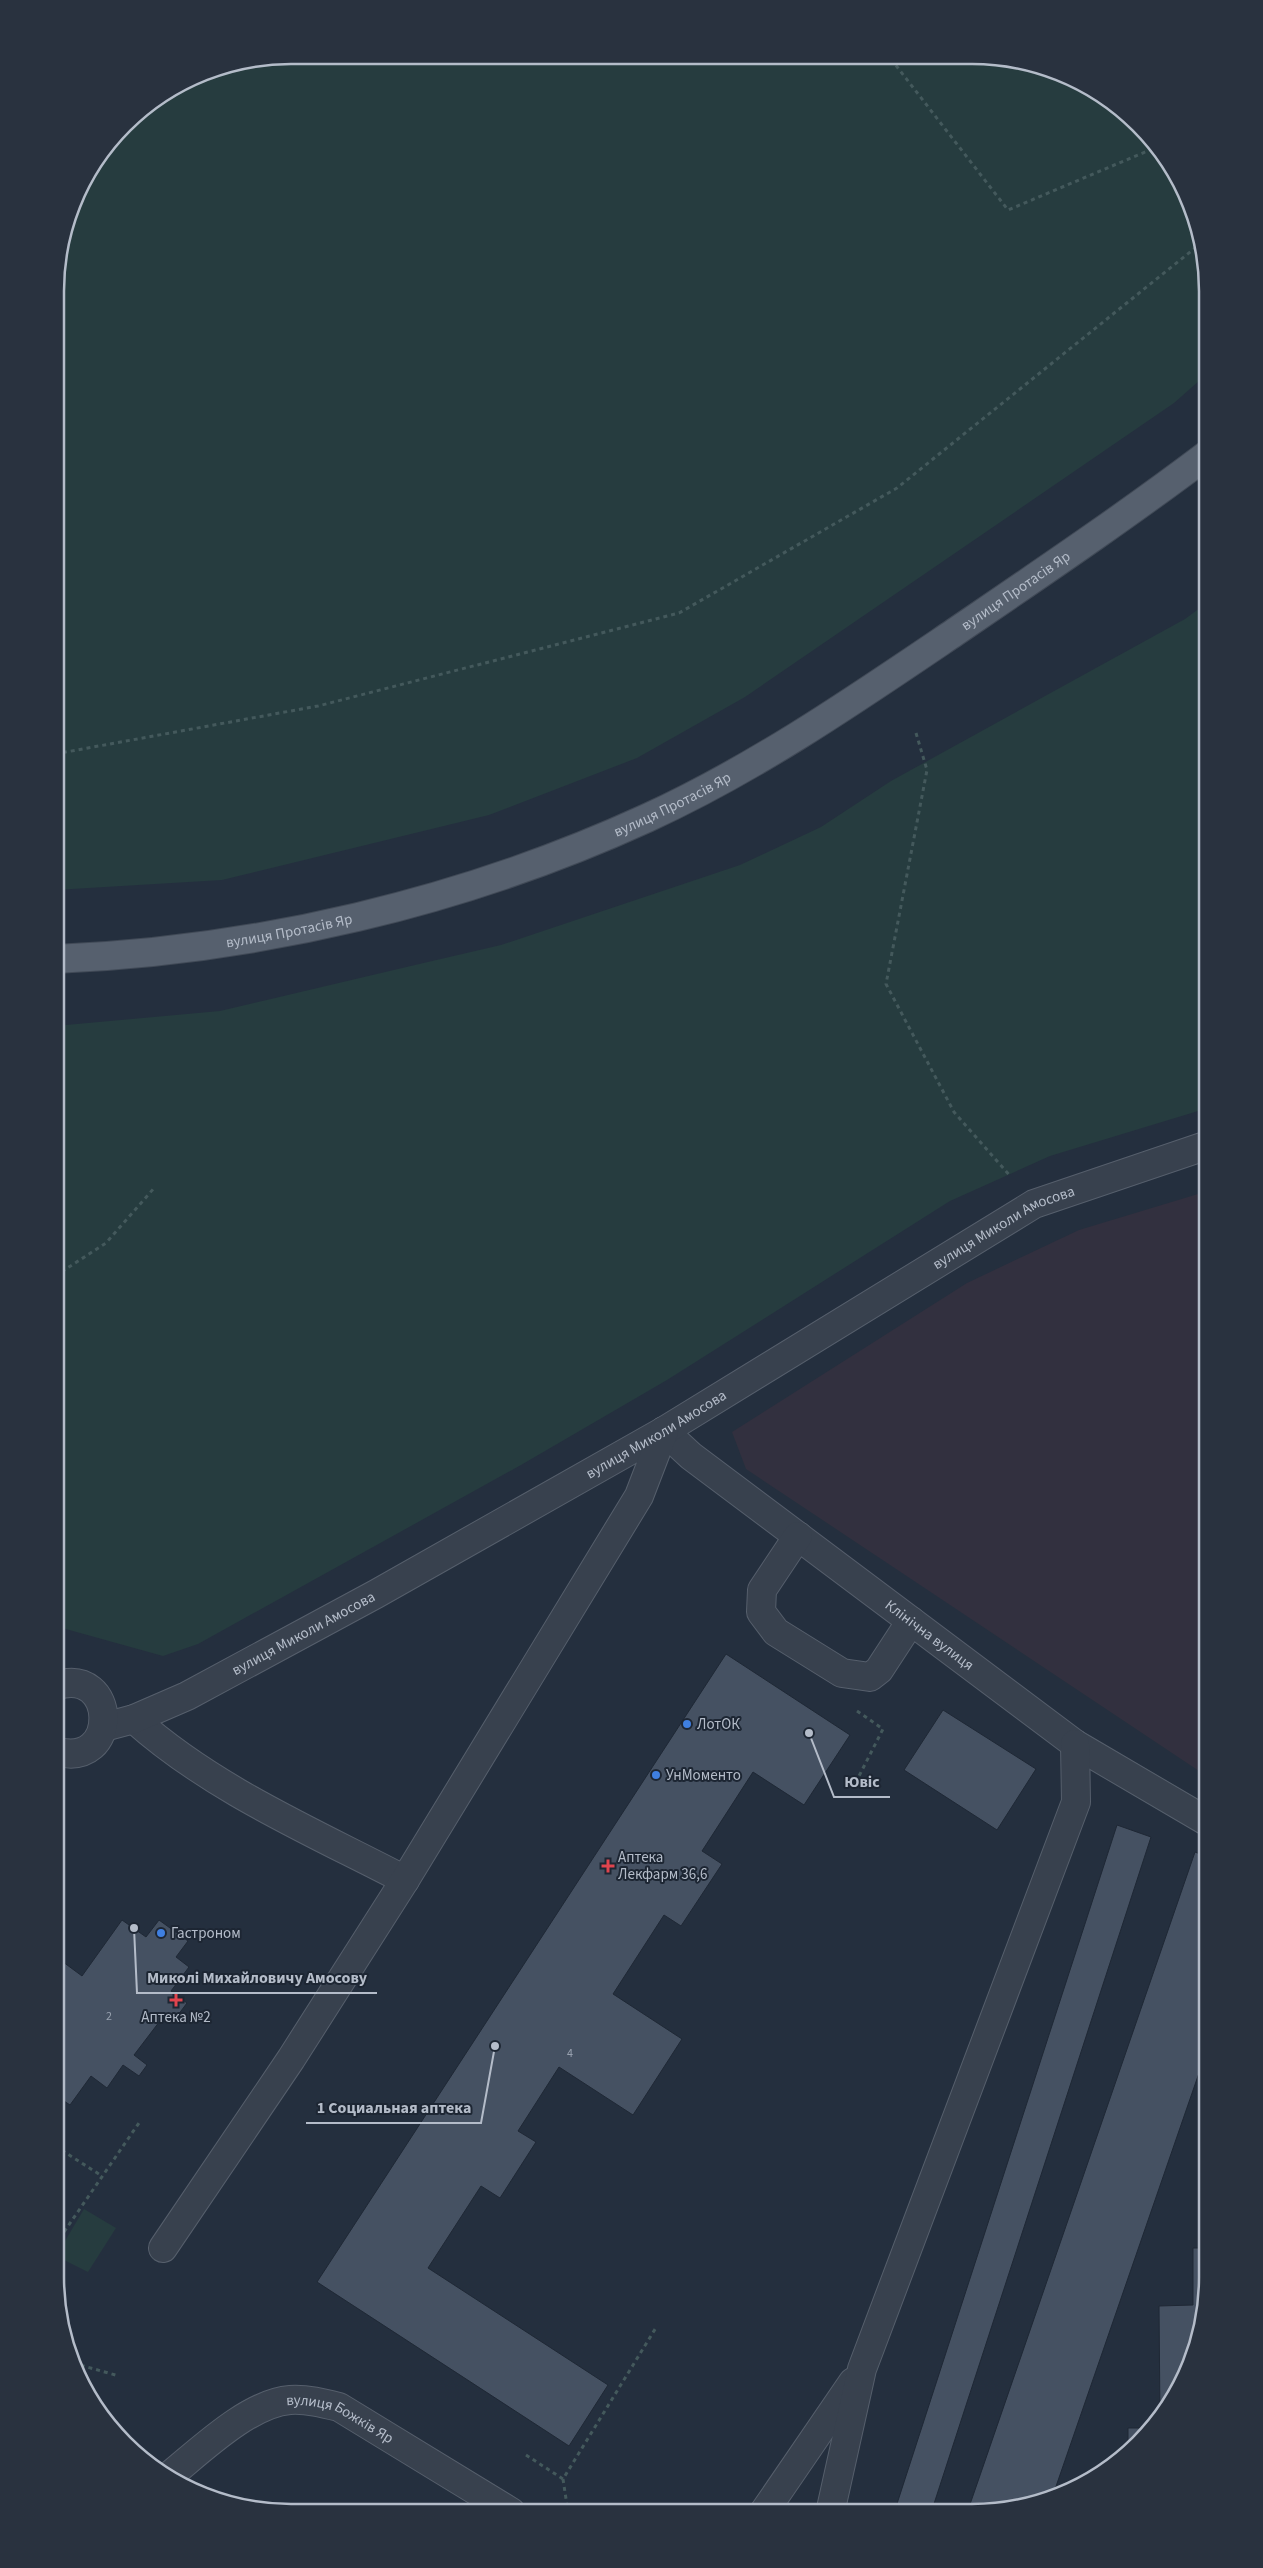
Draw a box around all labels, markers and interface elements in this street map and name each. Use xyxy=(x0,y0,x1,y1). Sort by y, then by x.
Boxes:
street label: вулиця Протасів Яр xyxy=(957,546,1075,635)
street label: вулиця Протасів Яр xyxy=(610,767,735,842)
street label: вулиця Протасів Яр xyxy=(224,908,354,953)
street label: вулиця Миколи Амосова xyxy=(928,1180,1077,1274)
street label: вулиця Миколи Амосова xyxy=(582,1385,730,1484)
street label: вулиця Миколи Амосова xyxy=(228,1586,379,1680)
street label: Клінічна вулиця xyxy=(881,1595,978,1675)
place label: ЛотОК xyxy=(697,1714,740,1735)
marker: ЛотОК xyxy=(681,1718,693,1730)
place label: УнМоменто xyxy=(666,1765,741,1786)
callout: Ювіс xyxy=(834,1766,890,1797)
marker: УнМоменто xyxy=(650,1769,662,1781)
text: Ювіс xyxy=(844,1771,880,1793)
place label: Аптека Лекфарм 36,6 xyxy=(618,1847,707,1885)
marker: Аптека Лекфарм 36,6 xyxy=(602,1860,614,1872)
place label: Гастроном xyxy=(171,1923,241,1944)
marker: Гастроном xyxy=(155,1927,167,1939)
callout: Миколі Михайловичу Амосову xyxy=(137,1962,377,1993)
text: Миколі Михайловичу Амосову xyxy=(147,1967,368,1989)
marker: Аптека №2 xyxy=(170,1994,182,2006)
place label: Аптека №2 xyxy=(141,2007,211,2028)
house number: 2 xyxy=(106,2008,112,2025)
house number: 4 xyxy=(567,2045,573,2062)
callout: 1 Социальная аптека xyxy=(306,2092,481,2123)
text: 1 Социальная аптека xyxy=(317,2097,471,2119)
street label: вулиця Божків Яр xyxy=(285,2389,398,2449)

